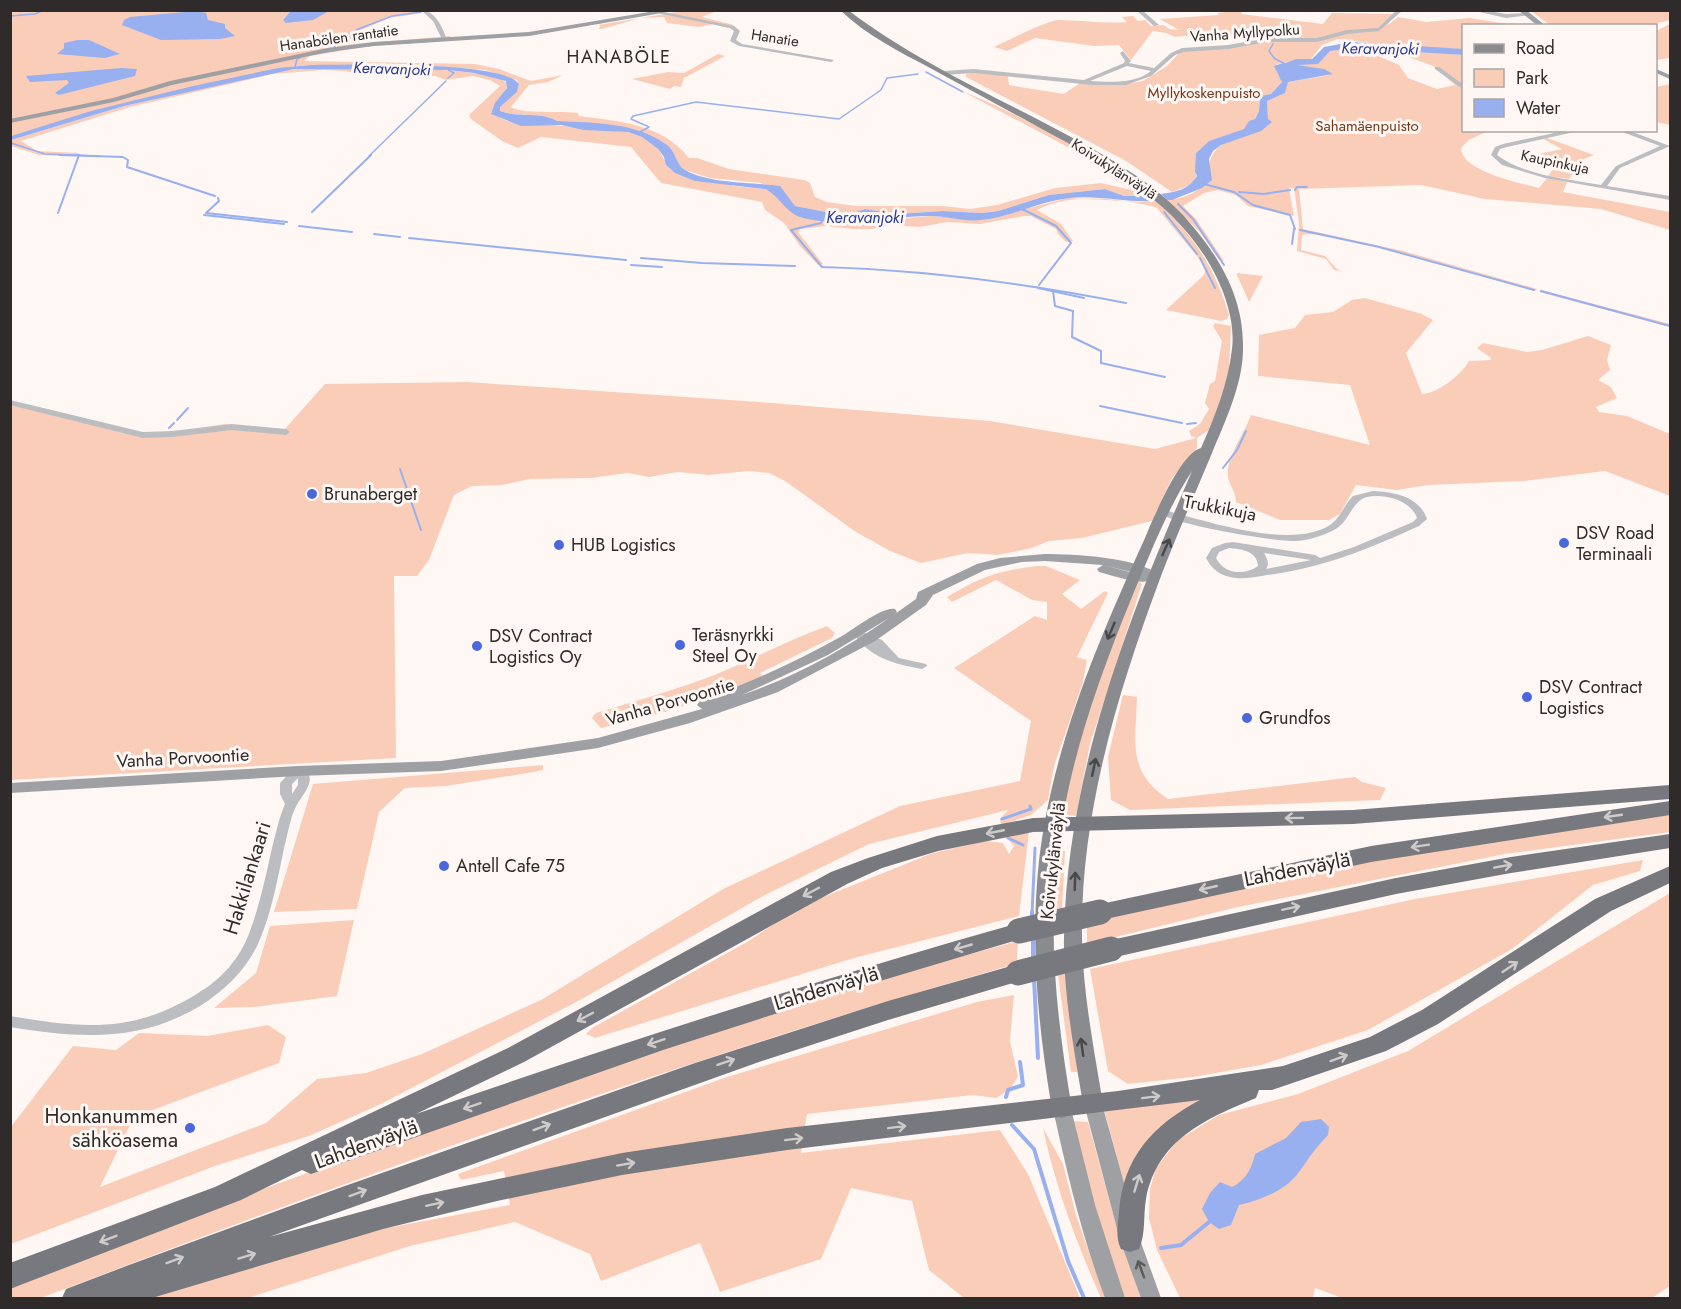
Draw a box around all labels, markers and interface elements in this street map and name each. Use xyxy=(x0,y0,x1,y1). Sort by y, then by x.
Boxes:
street label: Vanha Myllypolku xyxy=(1189,18,1301,48)
street label: Hanabölen rantatie xyxy=(278,19,400,57)
street label: Hanatie xyxy=(749,23,801,53)
legend xyxy=(1462,24,1657,132)
text: Road xyxy=(1516,35,1555,61)
water label: Keravanjoki xyxy=(1341,36,1420,61)
district label: HANABÖLE xyxy=(567,44,671,70)
water label: Keravanjoki xyxy=(353,56,432,81)
text: Park xyxy=(1516,65,1548,91)
park label: Myllykoskenpuisto xyxy=(1148,82,1261,104)
text: Water xyxy=(1516,95,1561,121)
park label: Sahamäenpuisto xyxy=(1315,115,1419,137)
street label: Koivukylänväylä xyxy=(1067,133,1161,205)
street label: Kaupinkuja xyxy=(1519,144,1591,180)
water label: Keravanjoki xyxy=(826,206,905,229)
place label: Brunaberget xyxy=(324,481,418,507)
marker: Brunaberget xyxy=(305,487,319,501)
street label: Trukkikuja xyxy=(1181,488,1259,528)
place label: DSV Road Terminaali xyxy=(1576,520,1654,567)
place label: HUB Logistics xyxy=(571,532,676,558)
marker: DSV Road Terminaali xyxy=(1557,536,1571,550)
marker: HUB Logistics xyxy=(552,538,566,552)
one-way arrow xyxy=(1161,539,1173,557)
place label: Teräsnyrkki Steel Oy xyxy=(692,622,774,669)
one-way arrow xyxy=(1105,622,1116,640)
place label: DSV Contract Logistics Oy xyxy=(489,623,593,670)
marker: Teräsnyrkki Steel Oy xyxy=(673,638,687,652)
marker: DSV Contract Logistics Oy xyxy=(470,639,484,653)
street label: Vanha Porvoontie xyxy=(603,671,737,733)
place label: DSV Contract Logistics xyxy=(1539,674,1643,721)
marker: DSV Contract Logistics xyxy=(1520,690,1534,704)
place label: Grundfos xyxy=(1259,705,1331,731)
marker: Grundfos xyxy=(1240,711,1254,725)
street label: Vanha Porvoontie xyxy=(116,742,250,774)
one-way arrow xyxy=(1089,758,1100,777)
street label: Koivukylänväylä xyxy=(1034,801,1072,921)
one-way arrow xyxy=(1603,811,1623,822)
one-way arrow xyxy=(1285,813,1305,824)
street label: Hakkilankaari xyxy=(216,818,278,938)
one-way arrow xyxy=(986,826,1006,837)
one-way arrow xyxy=(1411,841,1430,852)
street label: Lahdenväylä xyxy=(1241,844,1353,894)
place label: Antell Cafe 75 xyxy=(456,853,565,879)
marker: Antell Cafe 75 xyxy=(437,859,451,873)
one-way arrow xyxy=(1493,861,1512,872)
one-way arrow xyxy=(1070,872,1081,892)
one-way arrow xyxy=(1199,882,1218,894)
one-way arrow xyxy=(802,887,820,899)
one-way arrow xyxy=(1281,902,1300,913)
one-way arrow xyxy=(954,942,973,953)
street label: Lahdenväylä xyxy=(770,958,882,1018)
one-way arrow xyxy=(1501,961,1518,973)
one-way arrow xyxy=(577,1012,595,1023)
one-way arrow xyxy=(647,1037,666,1048)
one-way arrow xyxy=(1077,1037,1088,1057)
one-way arrow xyxy=(1329,1052,1348,1063)
one-way arrow xyxy=(716,1056,735,1067)
one-way arrow xyxy=(1141,1092,1160,1103)
place label: Honkanummen sähköasema xyxy=(45,1101,178,1155)
one-way arrow xyxy=(463,1101,482,1112)
street label: Lahdenväylä xyxy=(310,1111,422,1177)
marker: Honkanummen sähköasema xyxy=(183,1121,197,1135)
one-way arrow xyxy=(532,1121,551,1132)
one-way arrow xyxy=(887,1122,907,1133)
one-way arrow xyxy=(784,1134,804,1145)
one-way arrow xyxy=(615,1158,635,1169)
one-way arrow xyxy=(1132,1174,1143,1193)
one-way arrow xyxy=(348,1186,367,1197)
one-way arrow xyxy=(424,1198,444,1209)
one-way arrow xyxy=(99,1234,118,1245)
one-way arrow xyxy=(237,1250,256,1261)
one-way arrow xyxy=(165,1254,184,1265)
one-way arrow xyxy=(1134,1261,1145,1279)

